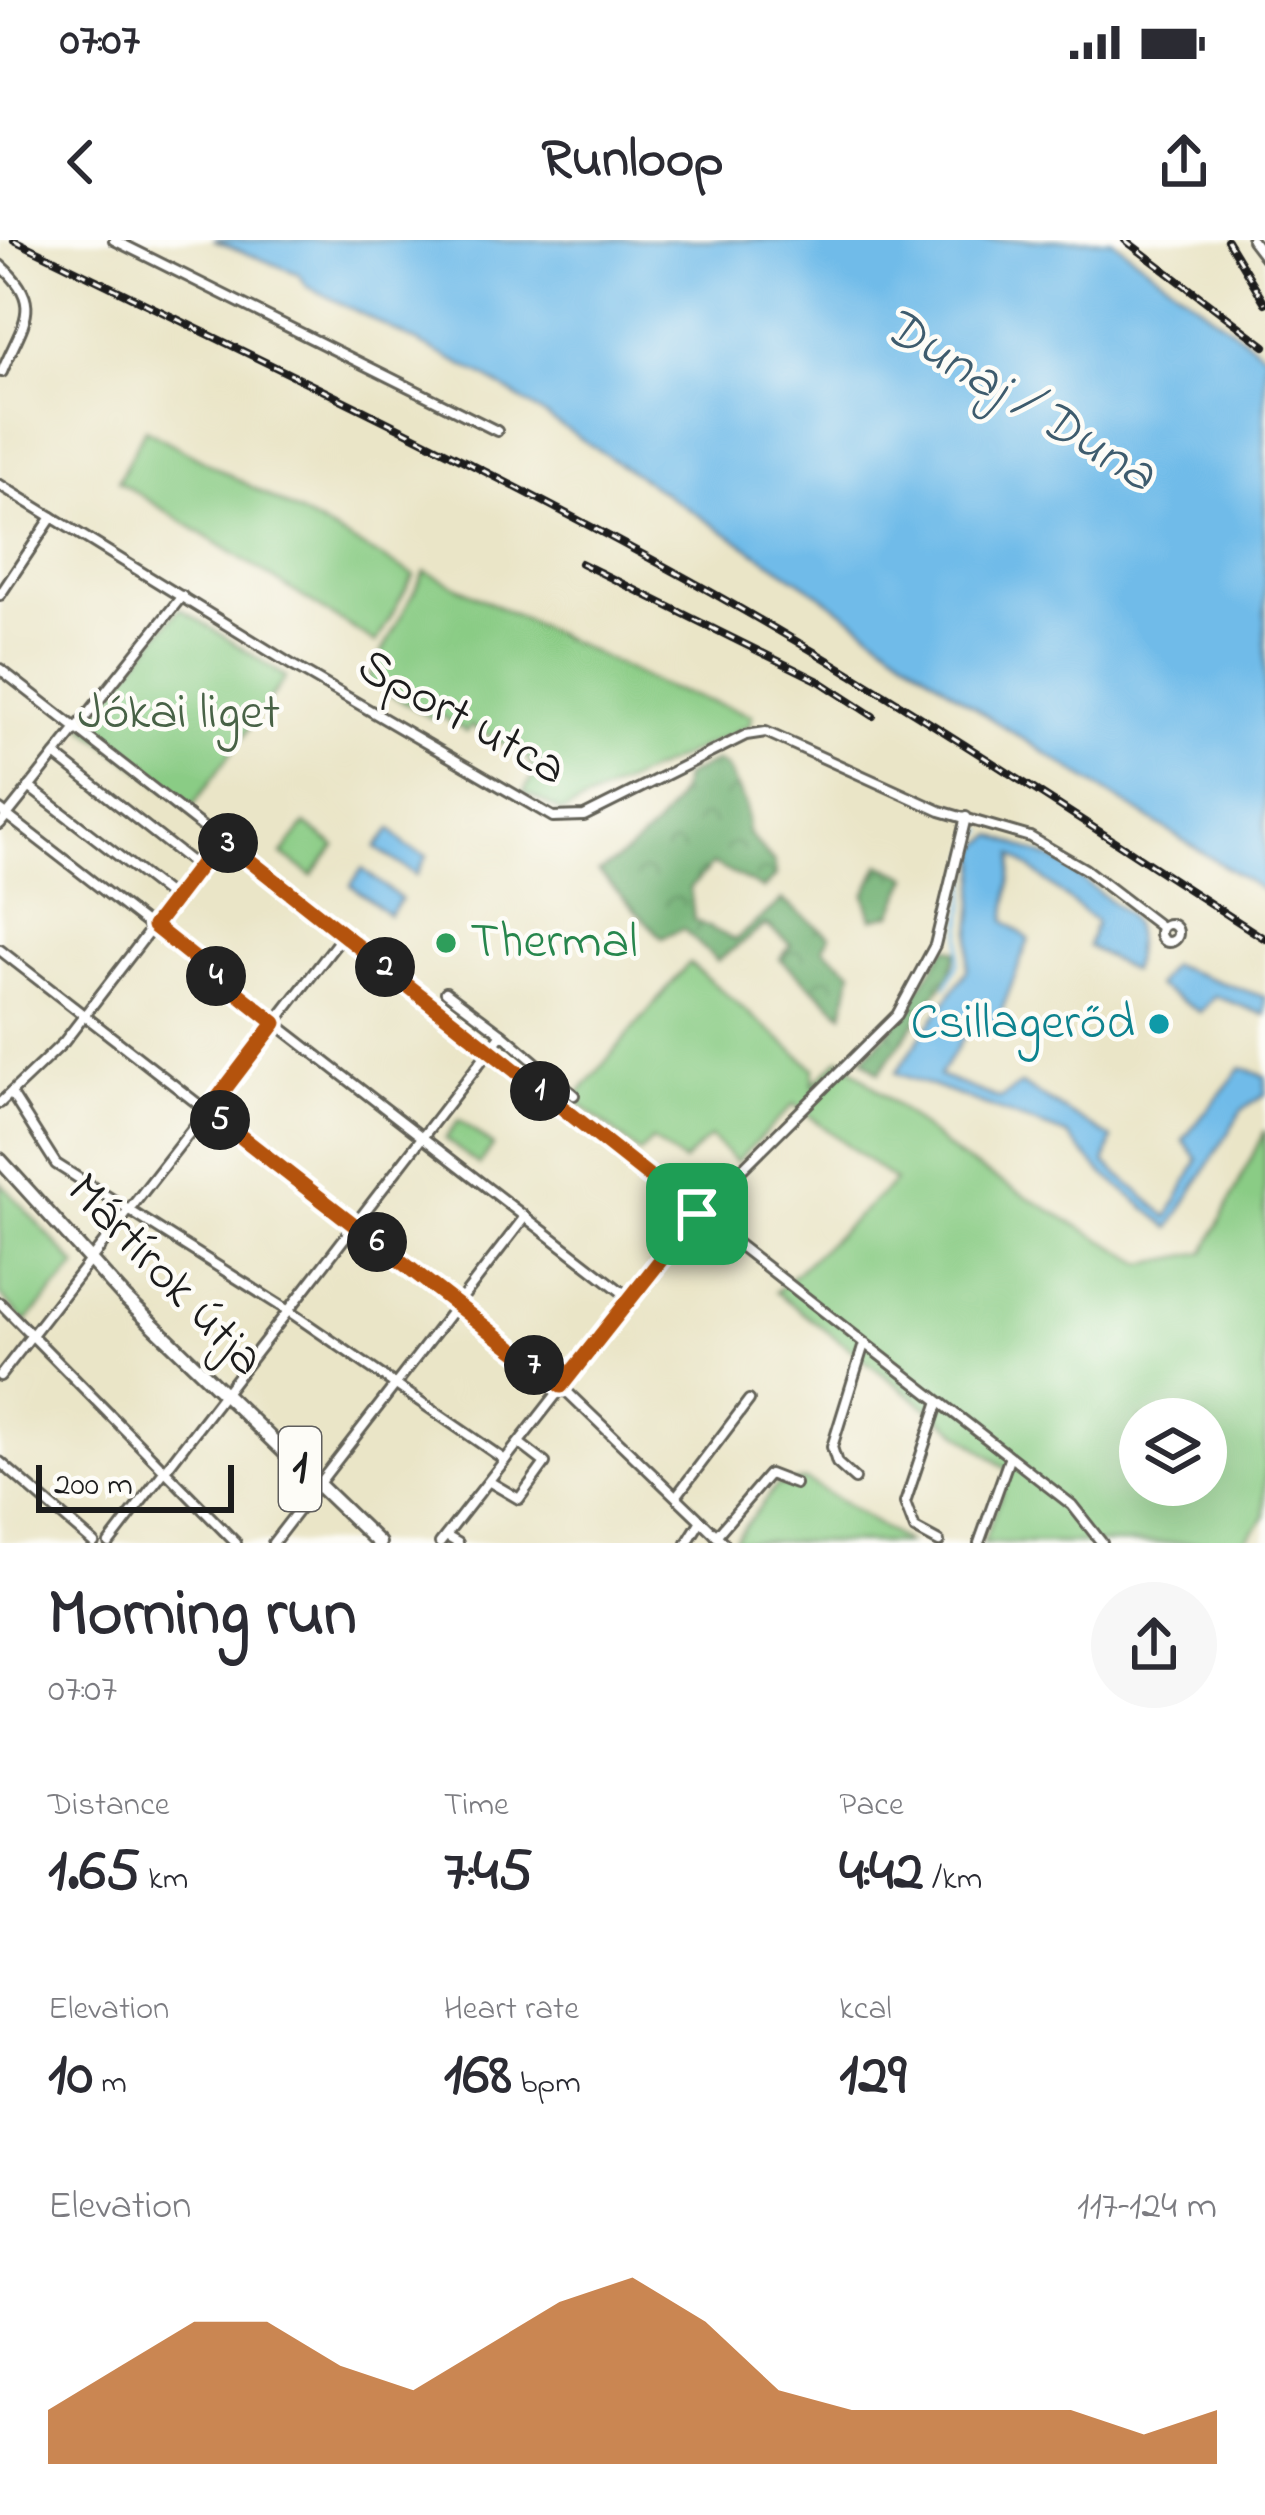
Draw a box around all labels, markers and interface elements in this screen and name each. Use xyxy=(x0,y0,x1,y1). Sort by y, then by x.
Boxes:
text: 07:07 xyxy=(60,9,140,75)
text: Runloop xyxy=(542,123,723,201)
icon: back xyxy=(48,129,114,195)
icon: share xyxy=(1151,129,1217,195)
water label: Dunaj / Duna xyxy=(866,290,1170,515)
street label: Sport utca xyxy=(343,631,579,807)
park label: Jókai liget xyxy=(78,677,280,752)
pin: 3 xyxy=(198,813,258,873)
text: 3 xyxy=(221,819,235,867)
place label: Thermal xyxy=(470,906,638,981)
marker: Thermal xyxy=(433,930,459,956)
pin: 2 xyxy=(355,937,415,997)
text: 2 xyxy=(377,943,393,991)
pin: 4 xyxy=(186,946,246,1006)
text: 4 xyxy=(209,952,223,1000)
place label: Csillagerőd xyxy=(910,987,1135,1062)
marker: Csillagerőd xyxy=(1146,1011,1172,1037)
pin: 1 xyxy=(510,1061,570,1121)
text: 1 xyxy=(535,1067,545,1115)
pin: 5 xyxy=(190,1090,250,1150)
text: 5 xyxy=(211,1096,229,1144)
street label: Mártírok útja xyxy=(47,1157,281,1395)
pin xyxy=(646,1163,748,1265)
icon: arrive xyxy=(664,1181,730,1247)
pin: 6 xyxy=(347,1212,407,1272)
text: 6 xyxy=(370,1218,384,1266)
pin: 7 xyxy=(504,1335,564,1395)
text: 7 xyxy=(527,1341,541,1389)
map controls xyxy=(1119,1398,1227,1506)
button: layers xyxy=(1119,1398,1227,1506)
road number: 1 xyxy=(279,1427,321,1511)
scale bar xyxy=(36,1459,234,1512)
text: 200 m xyxy=(54,1462,133,1510)
text: Morning run xyxy=(48,1569,357,1665)
button: share xyxy=(1091,1582,1217,1708)
text: 07:07 xyxy=(48,1662,117,1719)
text: Distance xyxy=(48,1782,170,1830)
text: Time xyxy=(444,1782,509,1830)
text: Pace xyxy=(839,1782,904,1830)
text: 1.65 xyxy=(48,1830,140,1917)
text: 7:45 xyxy=(444,1830,533,1917)
text: 4:42 xyxy=(839,1830,924,1917)
text: km xyxy=(140,1856,188,1904)
text: /km xyxy=(924,1856,982,1904)
text: Elevation xyxy=(48,1986,169,2034)
text: Heart rate xyxy=(444,1986,579,2034)
text: kcal xyxy=(839,1986,892,2034)
text: 10 xyxy=(48,2034,93,2121)
text: 168 xyxy=(444,2034,512,2121)
text: 129 xyxy=(839,2034,906,2121)
text: m xyxy=(93,2060,127,2108)
text: bpm xyxy=(512,2060,581,2108)
text: Elevation xyxy=(48,2179,191,2236)
text: 117–124 m xyxy=(1077,2179,1217,2236)

